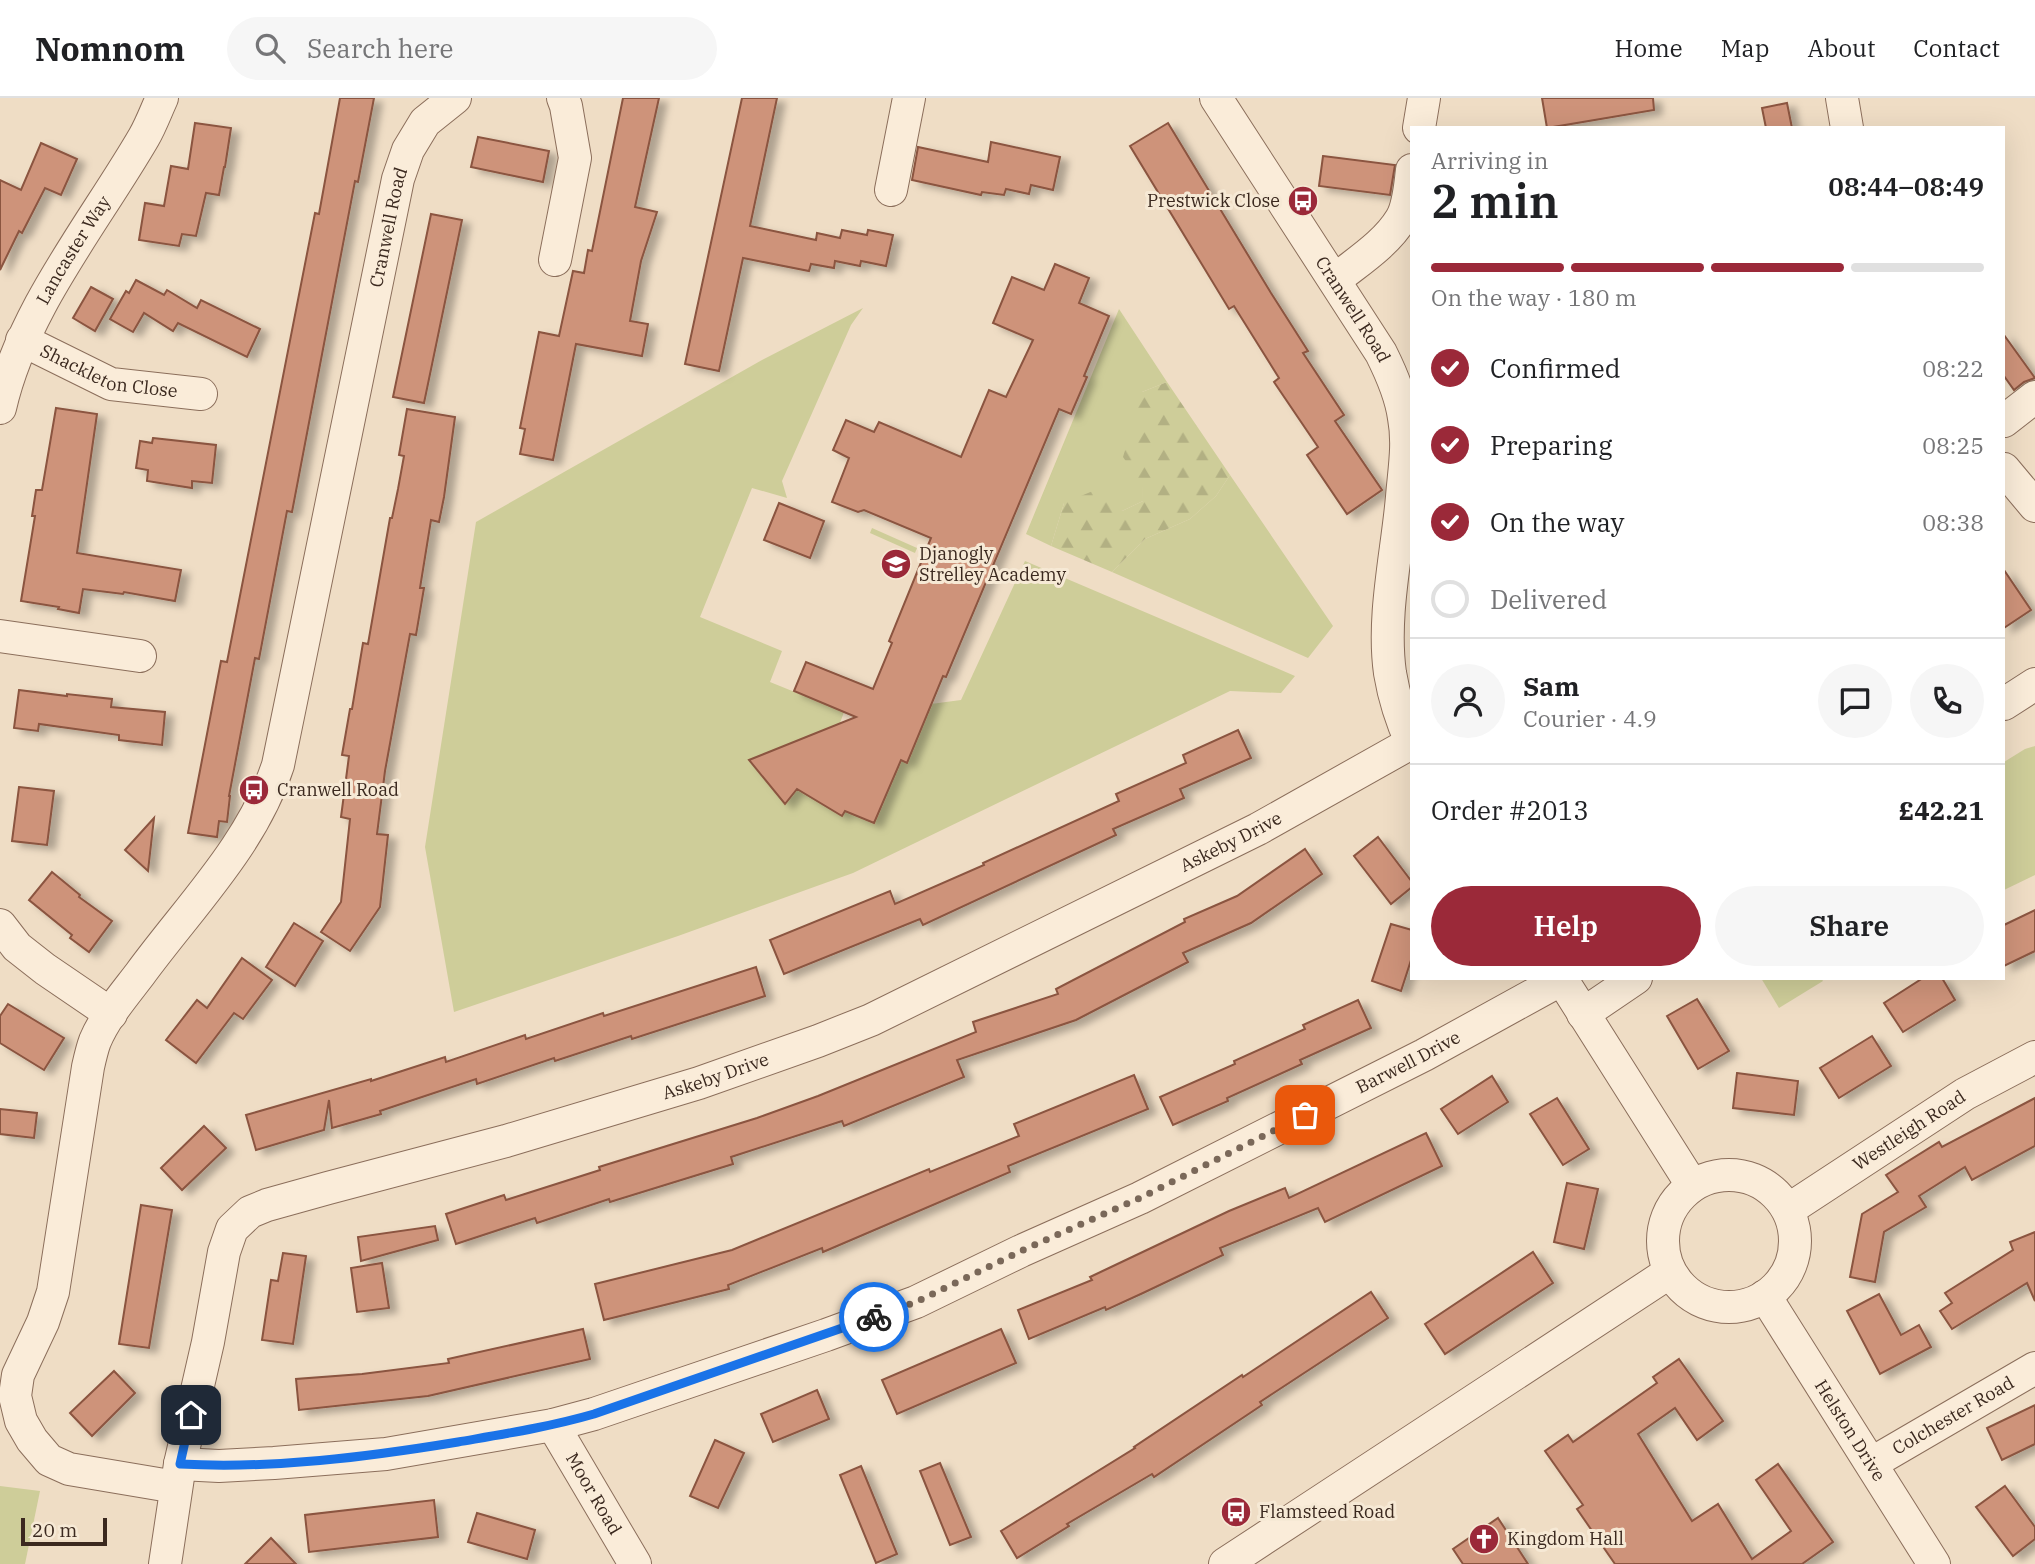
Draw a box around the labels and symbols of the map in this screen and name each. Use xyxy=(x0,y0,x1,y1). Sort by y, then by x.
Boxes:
street label: Cranwell Road xyxy=(364,164,412,289)
bus stop icon: Prestwick Close xyxy=(1286,184,1320,218)
place label: Prestwick Close xyxy=(1147,189,1280,212)
street label: Lancaster Way xyxy=(31,191,116,308)
street label: Cranwell Road xyxy=(1311,252,1396,366)
street label: Shackleton Close xyxy=(37,339,179,402)
place label: Djanogly Strelley Academy xyxy=(919,542,1067,586)
school or university icon: Djanogly Strelley Academy xyxy=(879,547,913,581)
bus stop icon: Cranwell Road xyxy=(237,773,271,807)
place label: Cranwell Road xyxy=(277,778,399,801)
street label: Askeby Drive xyxy=(1176,806,1286,877)
street label: Barwell Drive xyxy=(1352,1025,1464,1098)
street label: Askeby Drive xyxy=(659,1047,772,1104)
pin xyxy=(1275,1085,1335,1145)
street label: Westleigh Road xyxy=(1848,1085,1970,1175)
courier xyxy=(839,1282,909,1352)
street label: Colchester Road xyxy=(1888,1371,2018,1460)
street label: Helston Drive xyxy=(1810,1375,1891,1485)
pin xyxy=(161,1385,221,1445)
street label: Moor Road xyxy=(561,1448,627,1539)
bus stop icon: Flamsteed Road xyxy=(1219,1495,1253,1529)
place label: Flamsteed Road xyxy=(1259,1500,1395,1523)
scale bar xyxy=(21,1515,107,1547)
church icon: Kingdom Hall xyxy=(1467,1522,1501,1556)
place label: Kingdom Hall xyxy=(1507,1527,1624,1550)

